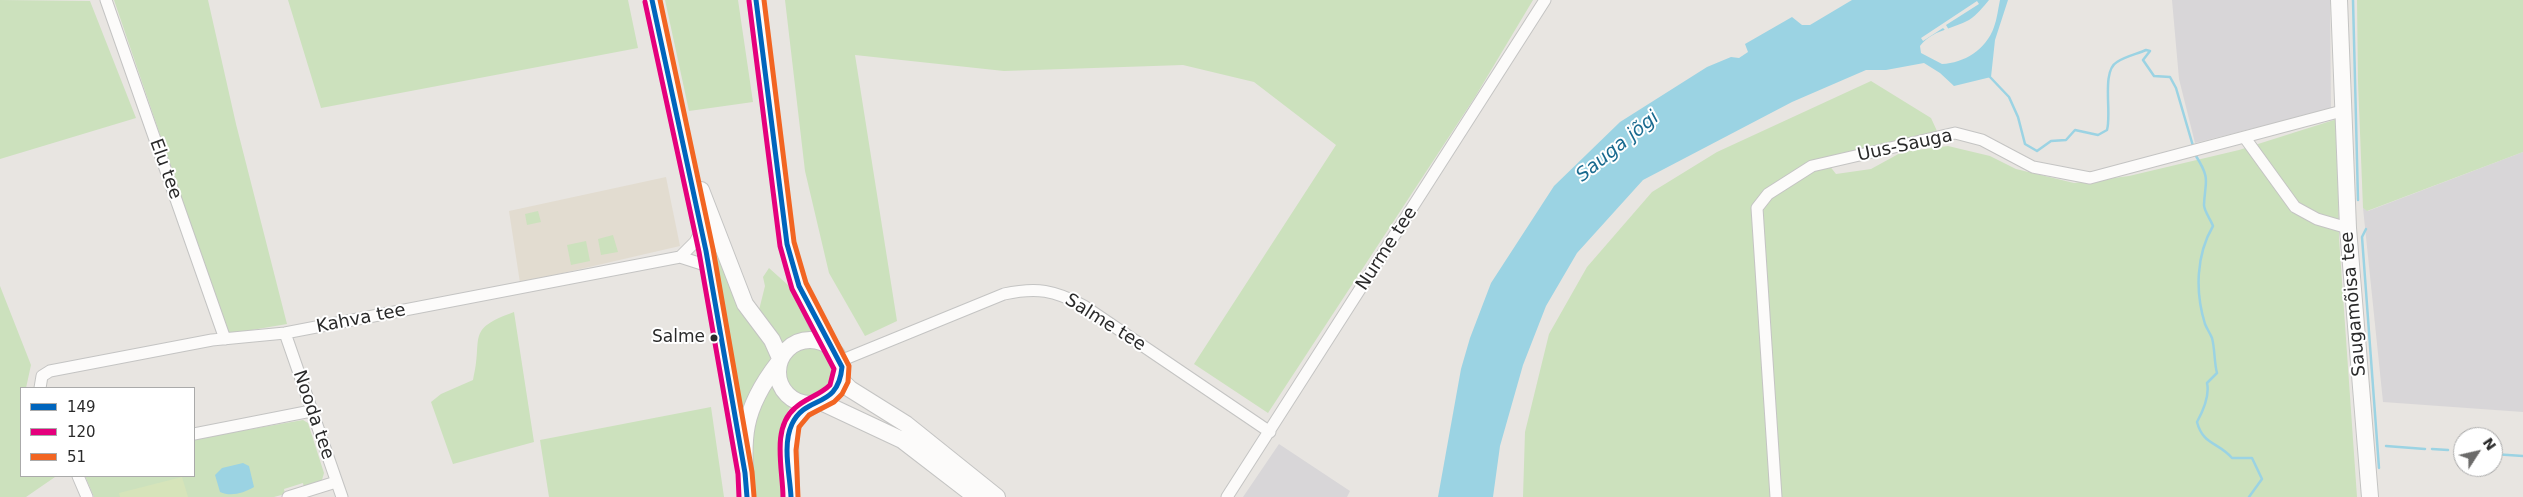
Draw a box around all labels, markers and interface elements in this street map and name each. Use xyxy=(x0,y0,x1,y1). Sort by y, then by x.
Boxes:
water label: Sauga jõgi xyxy=(1572,107,1664,187)
street label: Uus-Sauga xyxy=(1855,125,1955,167)
street label: Elu tee xyxy=(144,136,186,202)
street label: Nurme tee xyxy=(1352,203,1422,295)
street label: Saugamõisa tee xyxy=(2337,231,2371,377)
street label: Salme tee xyxy=(1061,290,1149,356)
street label: Kahva tee xyxy=(315,300,407,338)
place label: Salme xyxy=(652,328,705,348)
marker: Salme xyxy=(709,333,719,343)
street label: Nooda tee xyxy=(288,368,338,462)
legend xyxy=(20,387,195,477)
text: 149 xyxy=(67,398,96,416)
text: 120 xyxy=(67,423,96,441)
north arrow xyxy=(2453,427,2503,477)
text: N xyxy=(2480,435,2499,453)
text: 51 xyxy=(67,448,86,466)

